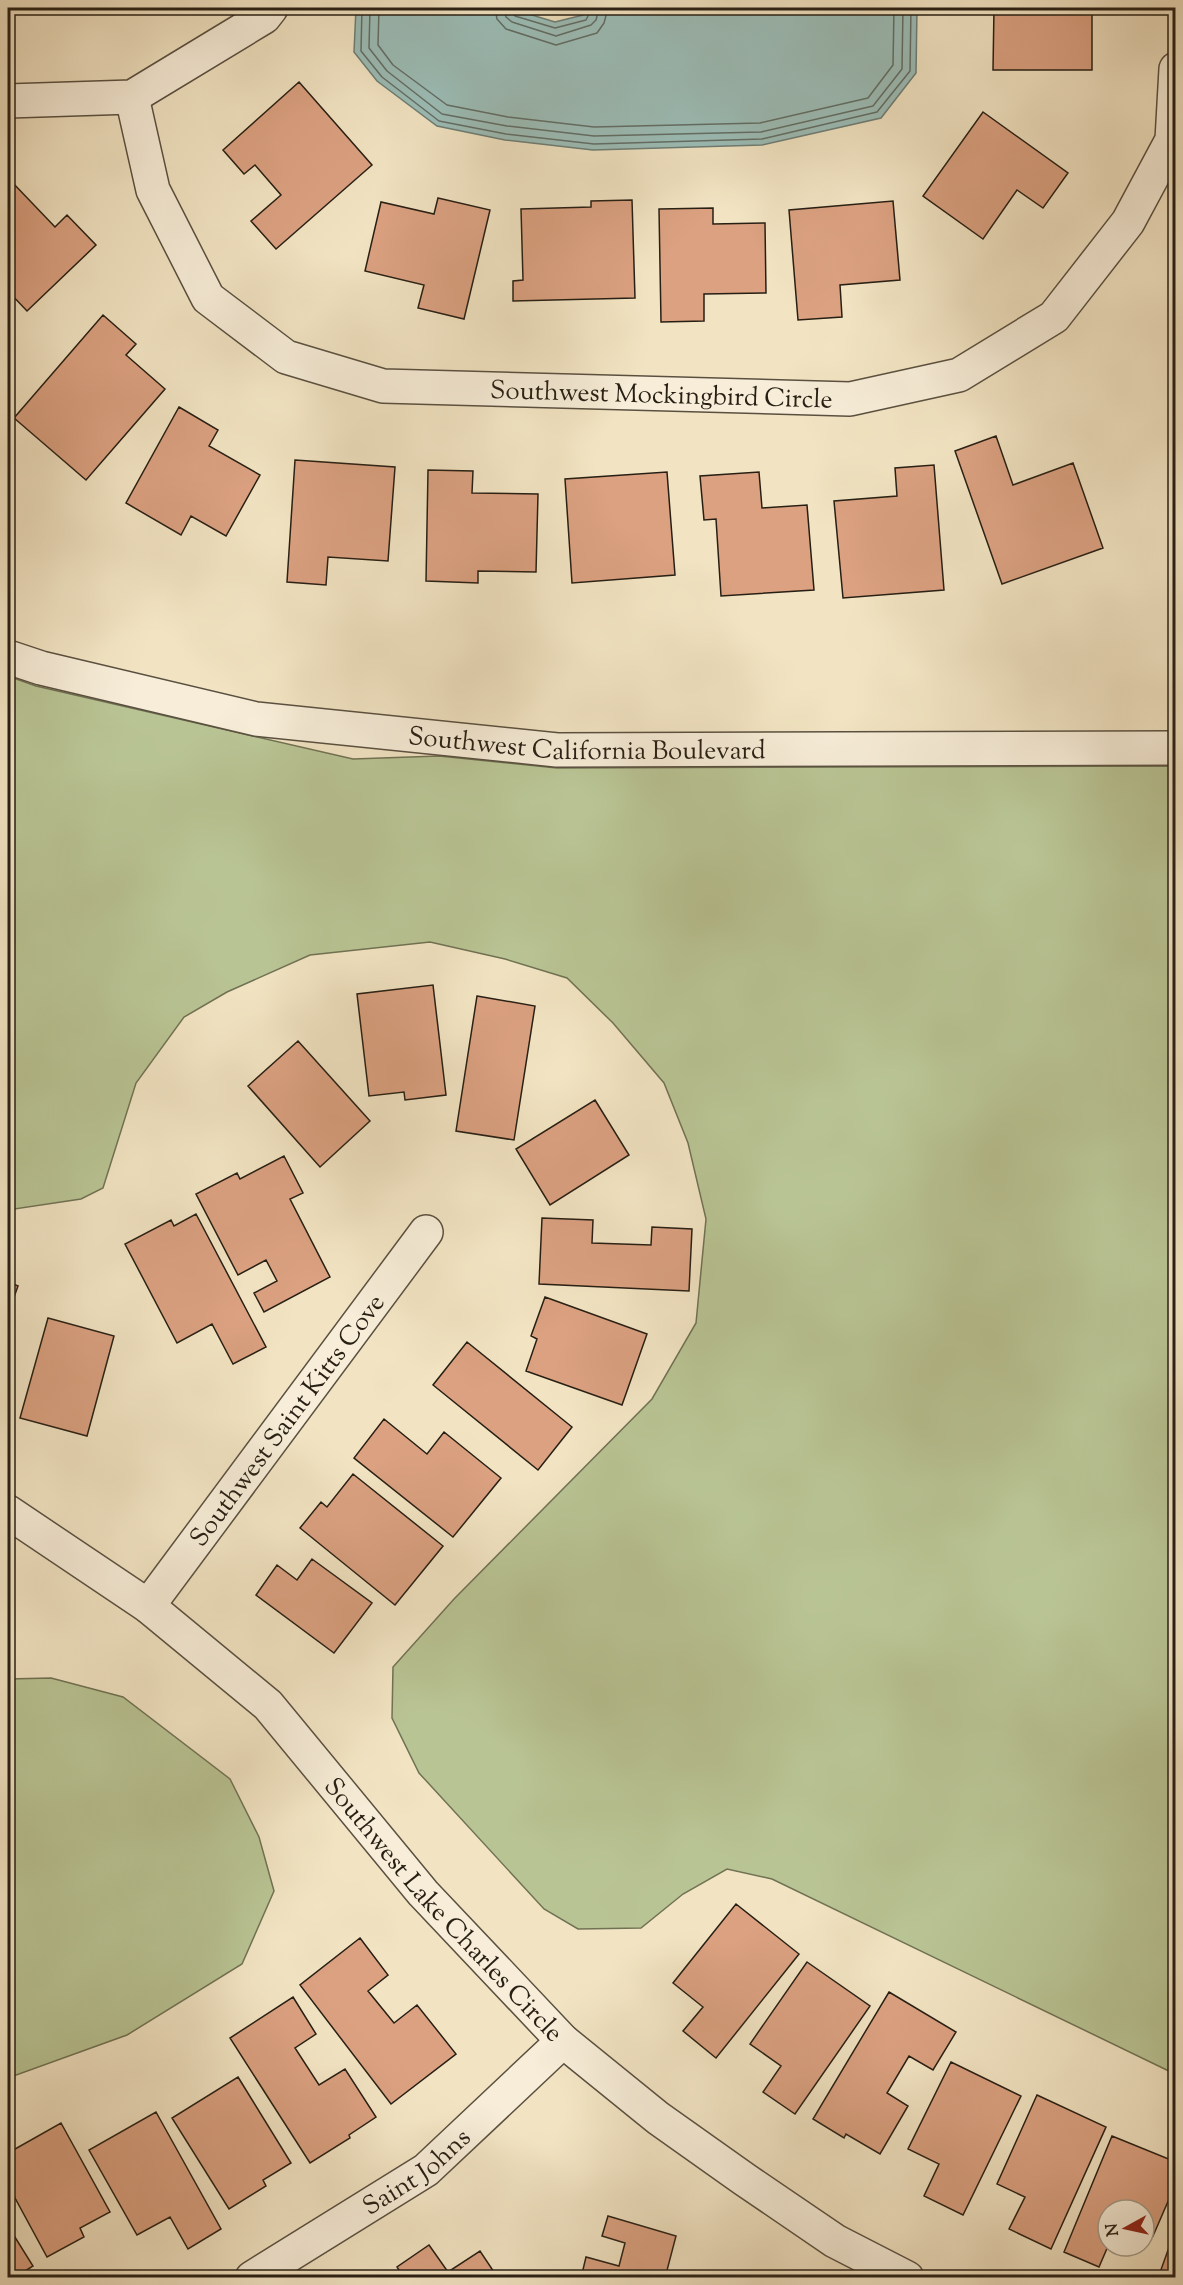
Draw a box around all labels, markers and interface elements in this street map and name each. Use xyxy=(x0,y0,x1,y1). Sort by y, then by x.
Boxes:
street label: Southwest Mockingbird Circle xyxy=(490,373,833,420)
street label: Southwest California Boulevard xyxy=(406,719,766,771)
street label: Southwest Saint Kitts Cove xyxy=(182,1287,395,1556)
street label: Southwest Lake Charles Circle xyxy=(314,1770,571,2051)
street label: Saint Johns xyxy=(356,2121,480,2226)
north arrow xyxy=(1096,2198,1156,2258)
text: N xyxy=(1101,2222,1126,2238)

